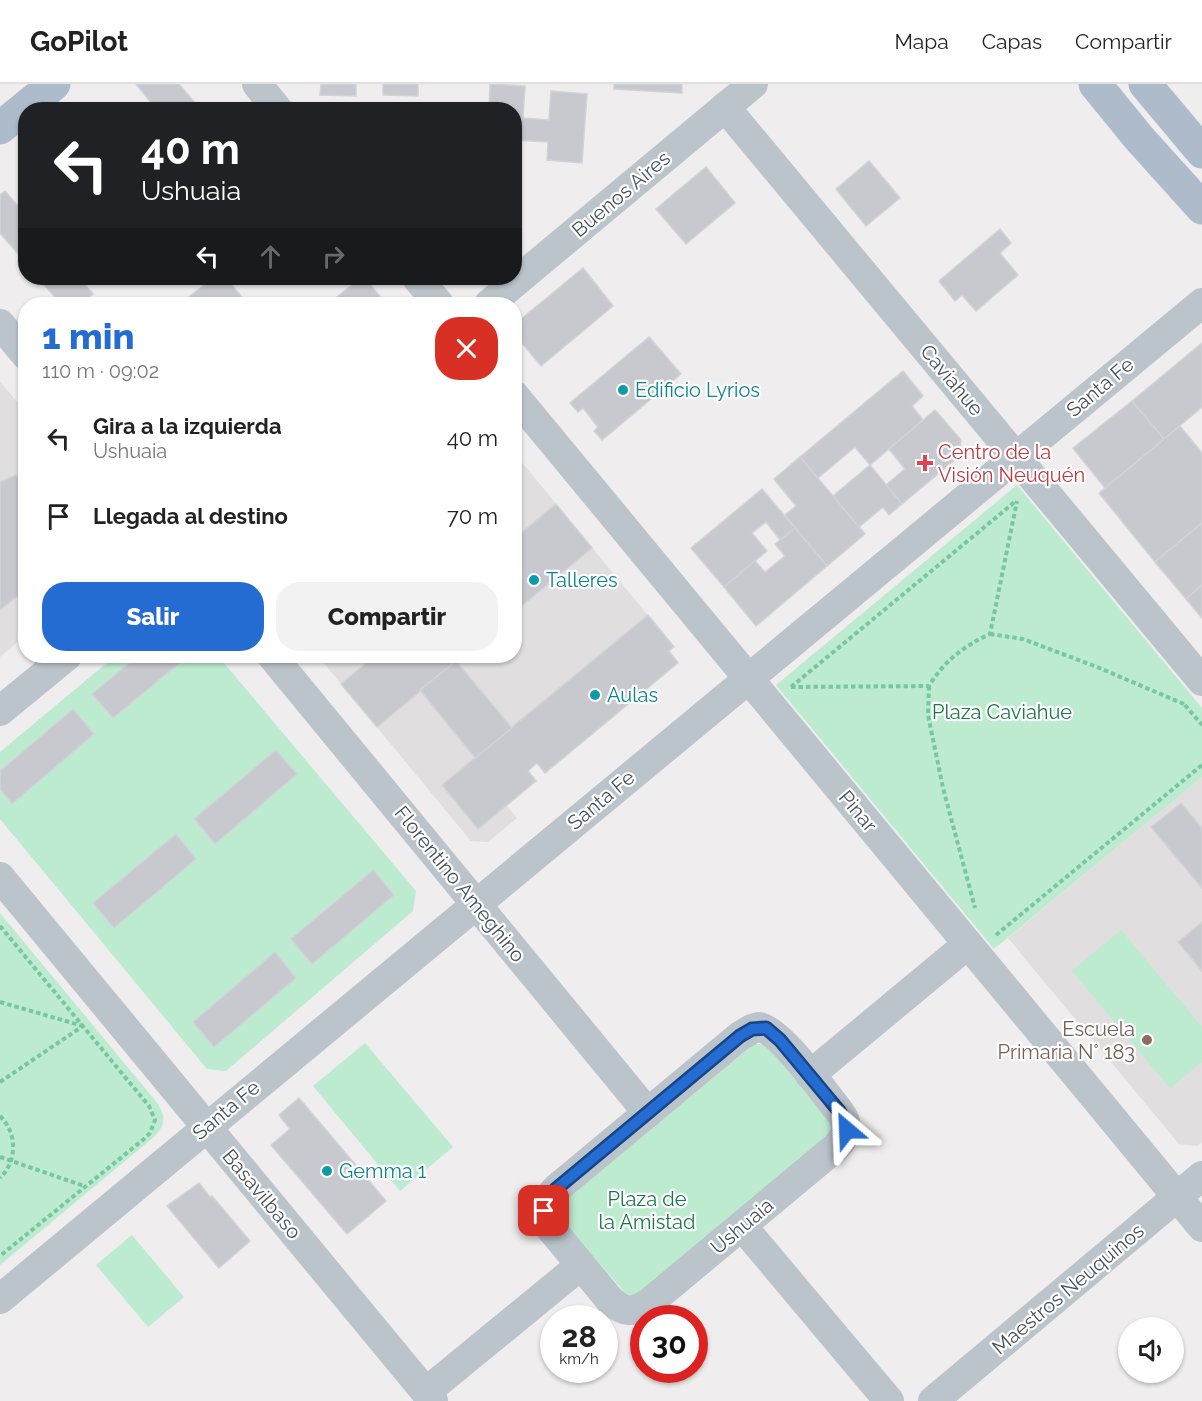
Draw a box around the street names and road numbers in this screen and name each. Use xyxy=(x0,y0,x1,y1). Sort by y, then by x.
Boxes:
street label: Buenos Aires xyxy=(567,146,675,242)
street label: Caviahue xyxy=(915,340,989,421)
street label: Santa Fe xyxy=(1062,352,1139,422)
street label: Santa Fe xyxy=(563,765,640,835)
street label: Pinar xyxy=(834,786,882,836)
street label: Florentino Ameghino xyxy=(390,801,530,967)
street label: Santa Fe xyxy=(188,1075,265,1145)
street label: Basavilbaso xyxy=(218,1144,307,1244)
street label: Ushuaia xyxy=(706,1193,778,1259)
street label: Maestros Neuquinos xyxy=(987,1219,1149,1359)

